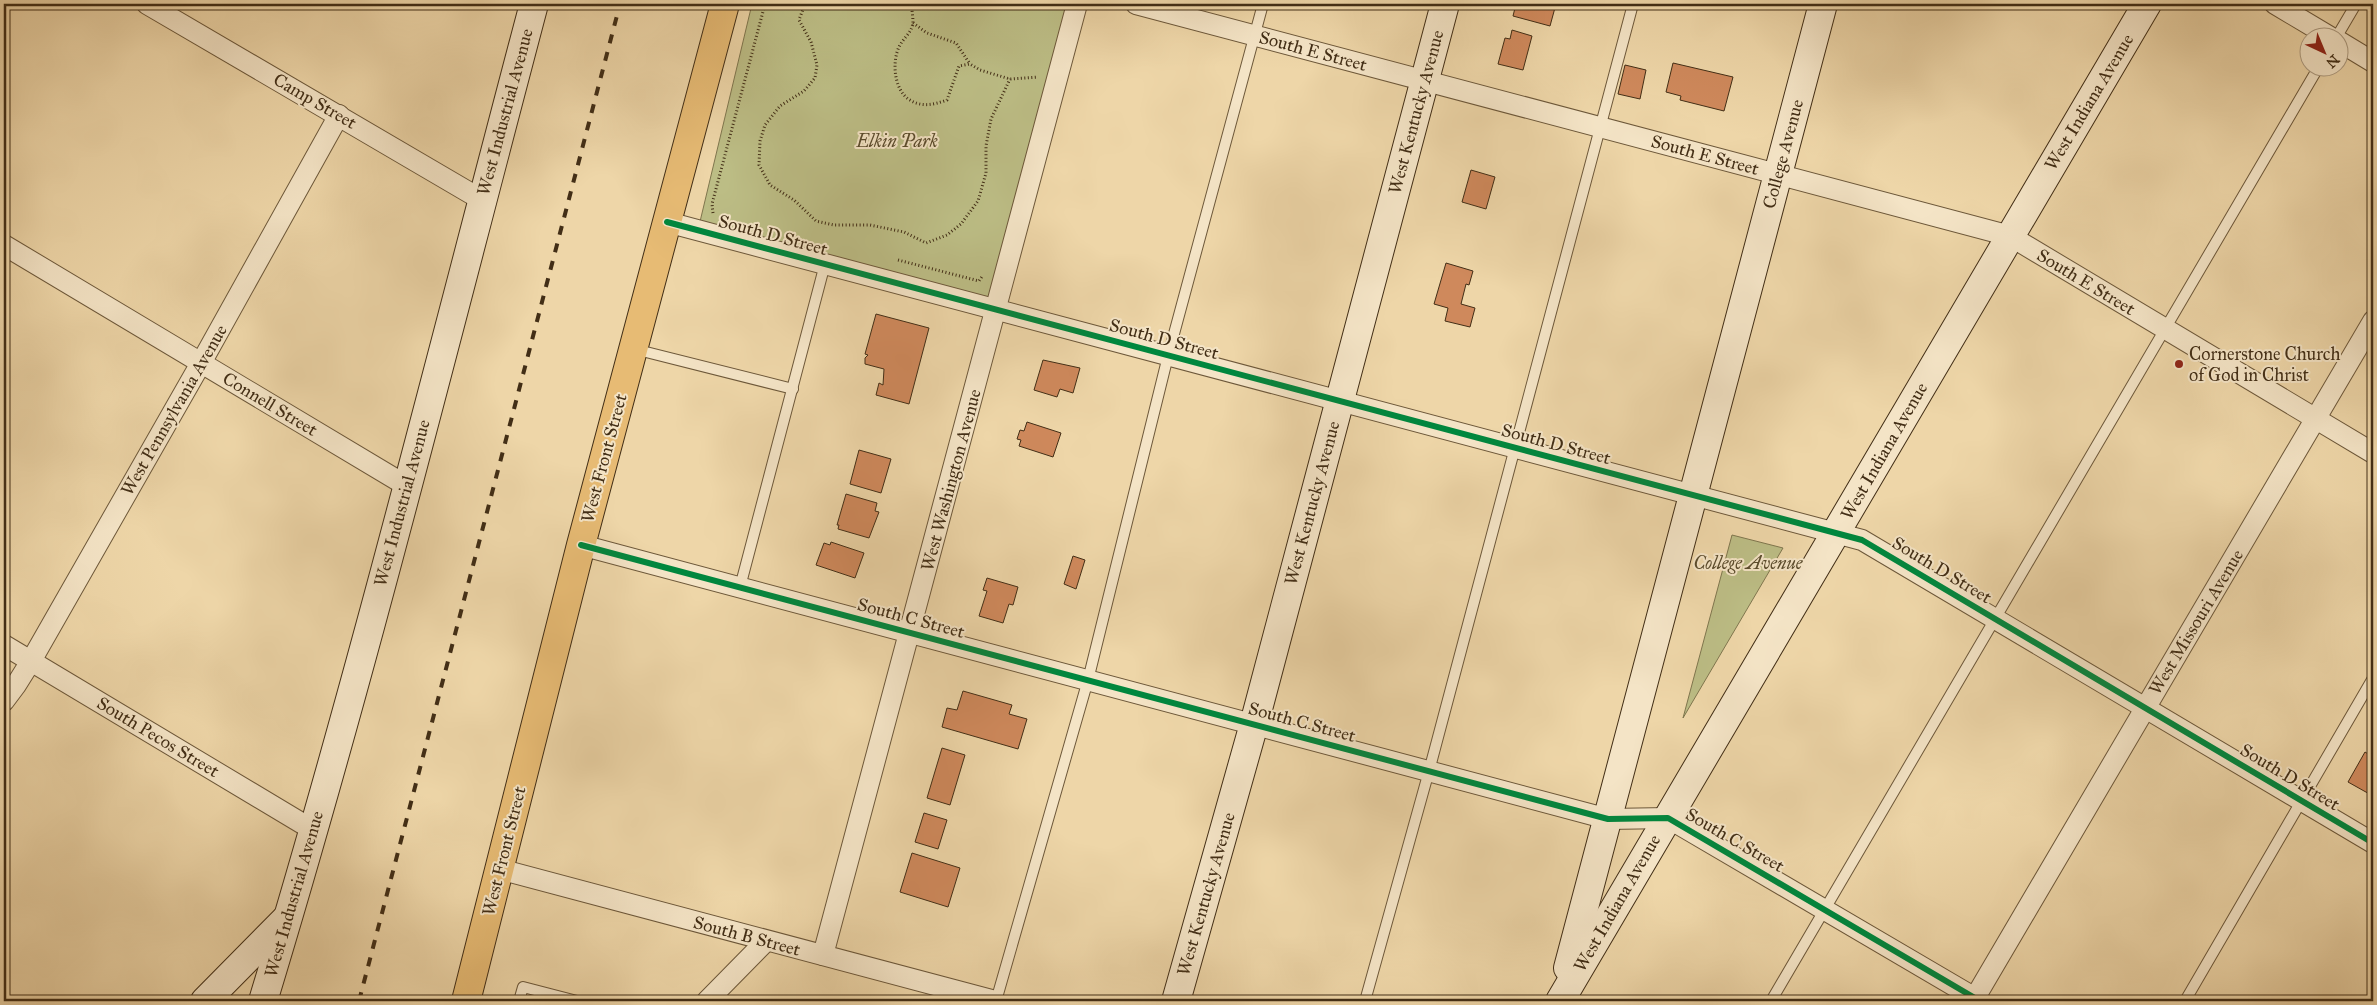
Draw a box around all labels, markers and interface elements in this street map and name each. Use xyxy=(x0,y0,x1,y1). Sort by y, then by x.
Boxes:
street label: West Industrial Avenue xyxy=(472,26,538,198)
street label: South E Street xyxy=(1257,26,1370,76)
street label: West Kentucky Avenue xyxy=(1384,28,1448,196)
north arrow xyxy=(2300,28,2350,78)
street label: West Indiana Avenue xyxy=(2040,30,2138,174)
text: N xyxy=(2322,51,2343,71)
street label: Camp Street xyxy=(269,68,361,134)
street label: College Avenue xyxy=(1758,97,1809,211)
park label: Elkin Park xyxy=(855,130,938,152)
street label: South E Street xyxy=(1649,130,1762,180)
street label: South D Street xyxy=(716,210,831,260)
street label: South E Street xyxy=(2033,244,2140,320)
street label: South D Street xyxy=(1107,314,1222,364)
street label: West Pennsylvania Avenue xyxy=(116,321,232,499)
place label: Cornerstone Church of God in Christ xyxy=(2189,343,2340,386)
marker: Cornerstone Church of God in Christ xyxy=(2173,358,2185,370)
street label: Connell Street xyxy=(219,367,322,441)
street label: West Indiana Avenue xyxy=(1836,378,1932,524)
street label: West Washington Avenue xyxy=(916,387,987,574)
street label: West Front Street xyxy=(576,391,632,525)
street label: West Industrial Avenue xyxy=(369,417,435,589)
street label: West Kentucky Avenue xyxy=(1280,419,1344,587)
street label: South D Street xyxy=(1499,419,1614,469)
street label: South D Street xyxy=(1888,532,1996,609)
street label: West Missouri Avenue xyxy=(2144,545,2248,699)
park label: College Avenue xyxy=(1693,552,1804,574)
street label: South C Street xyxy=(855,593,968,643)
street label: South Pecos Street xyxy=(93,692,224,782)
street label: South C Street xyxy=(1246,697,1359,747)
street label: South D Street xyxy=(2236,739,2344,816)
street label: West Front Street xyxy=(477,783,531,918)
street label: South C Street xyxy=(1682,803,1789,877)
street label: West Industrial Avenue xyxy=(260,808,328,980)
street label: West Kentucky Avenue xyxy=(1172,810,1240,978)
street label: West Indiana Avenue xyxy=(1569,830,1665,976)
street label: South B Street xyxy=(691,911,804,961)

